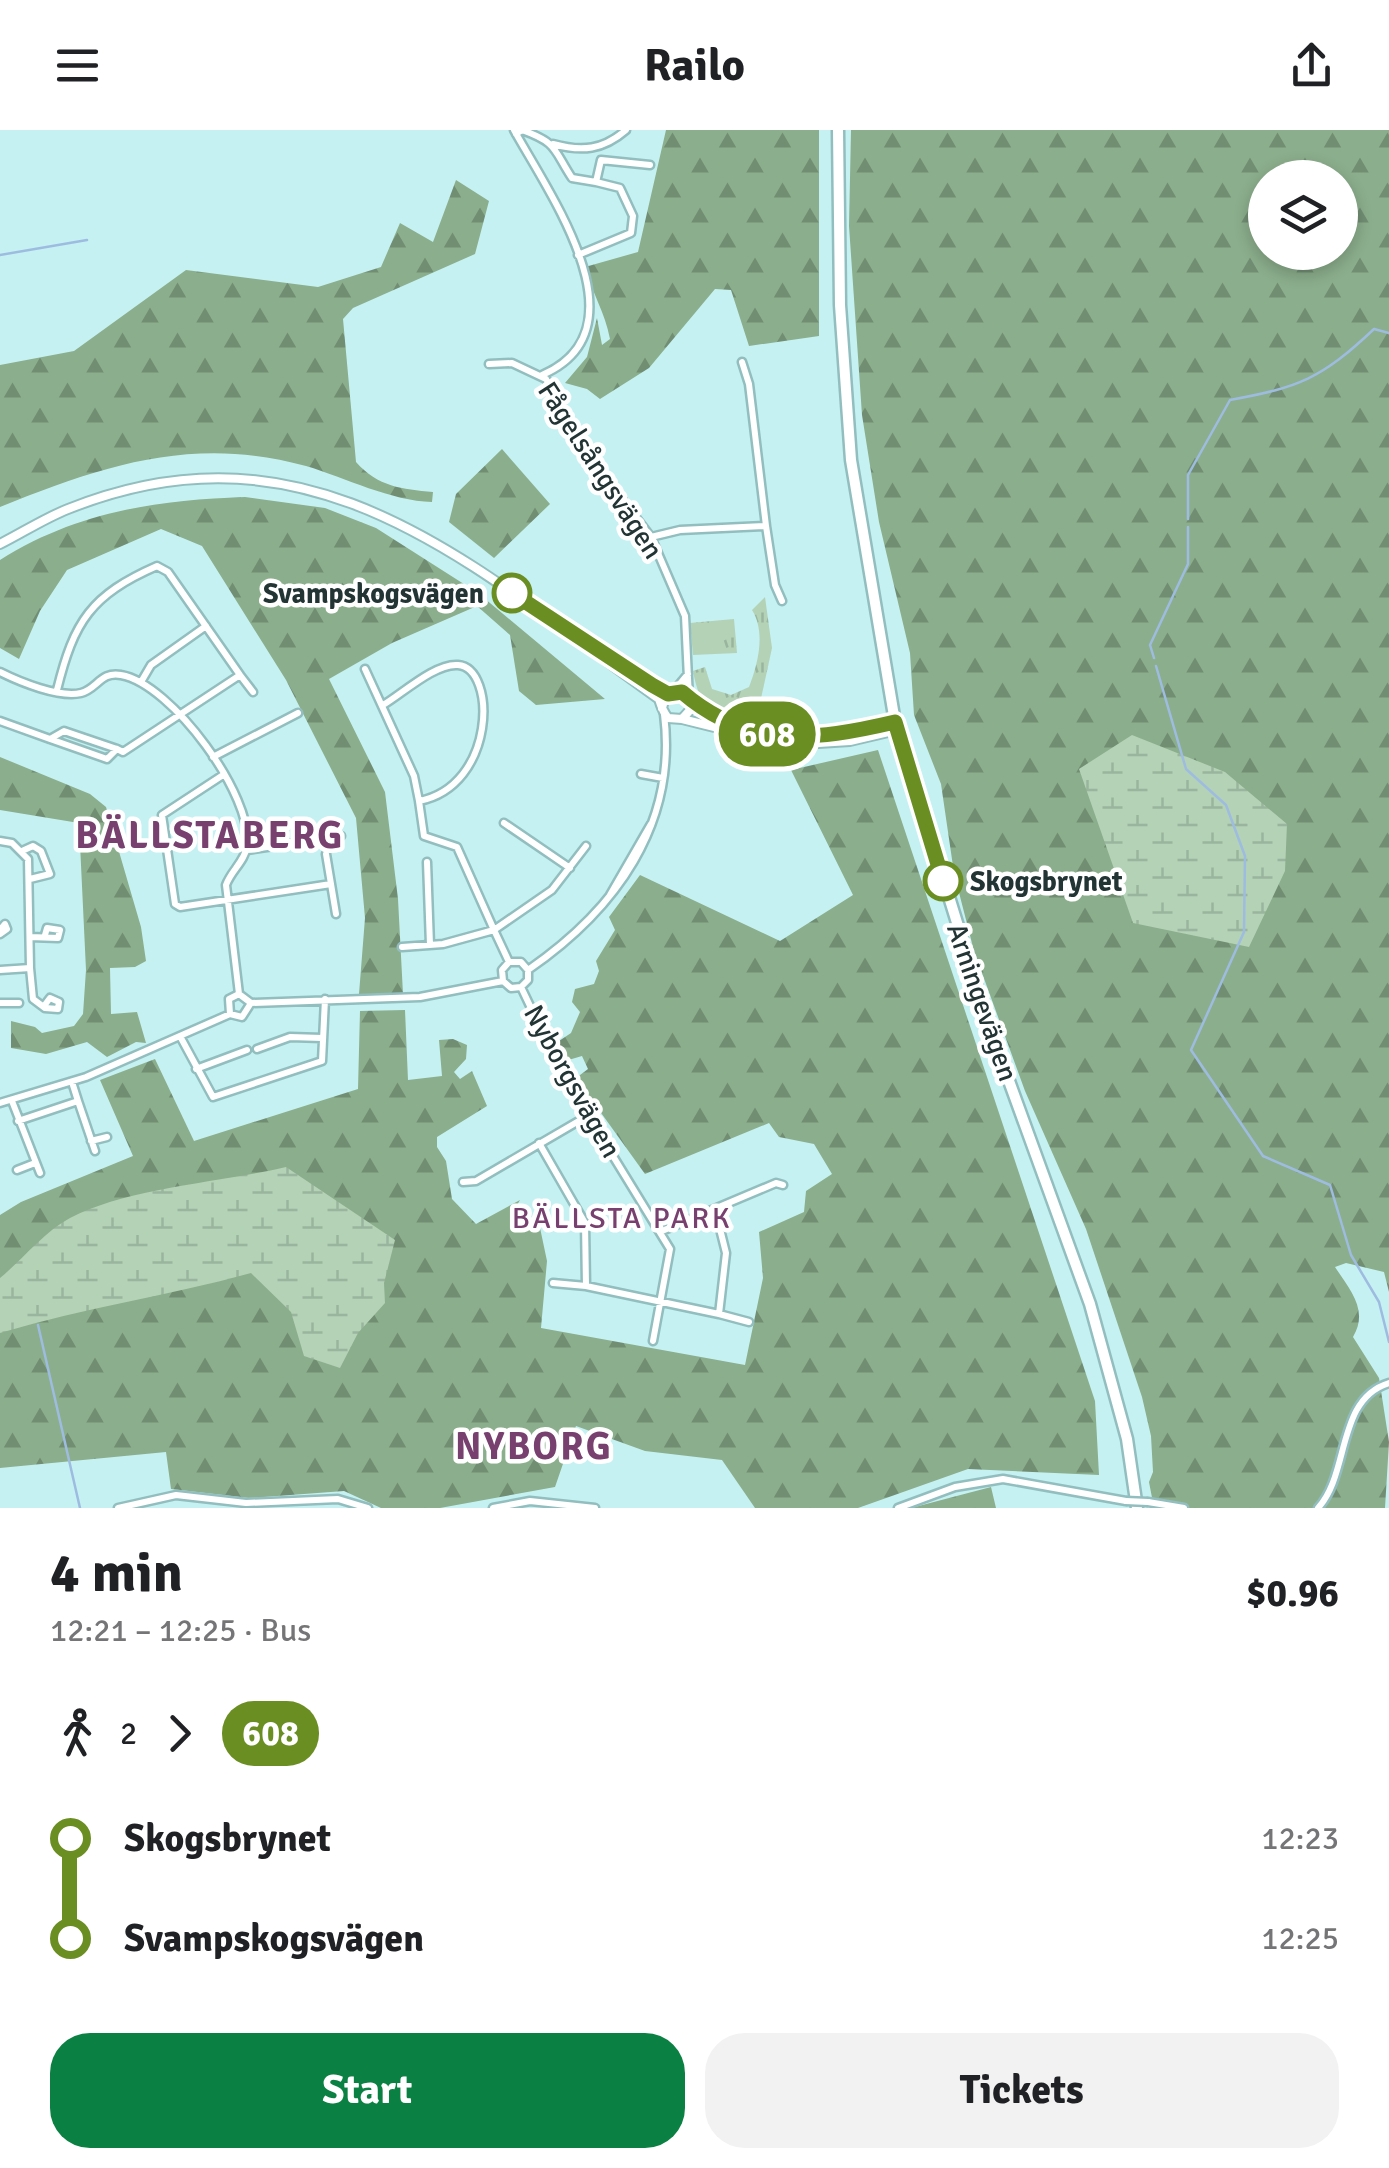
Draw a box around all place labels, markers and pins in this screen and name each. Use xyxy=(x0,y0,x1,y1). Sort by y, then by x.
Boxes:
marker: Svampskogsvägen xyxy=(493,574,531,612)
place label: Svampskogsvägen xyxy=(263,577,484,611)
marker: Skogsbrynet xyxy=(924,862,962,900)
place label: Skogsbrynet xyxy=(970,865,1123,899)

